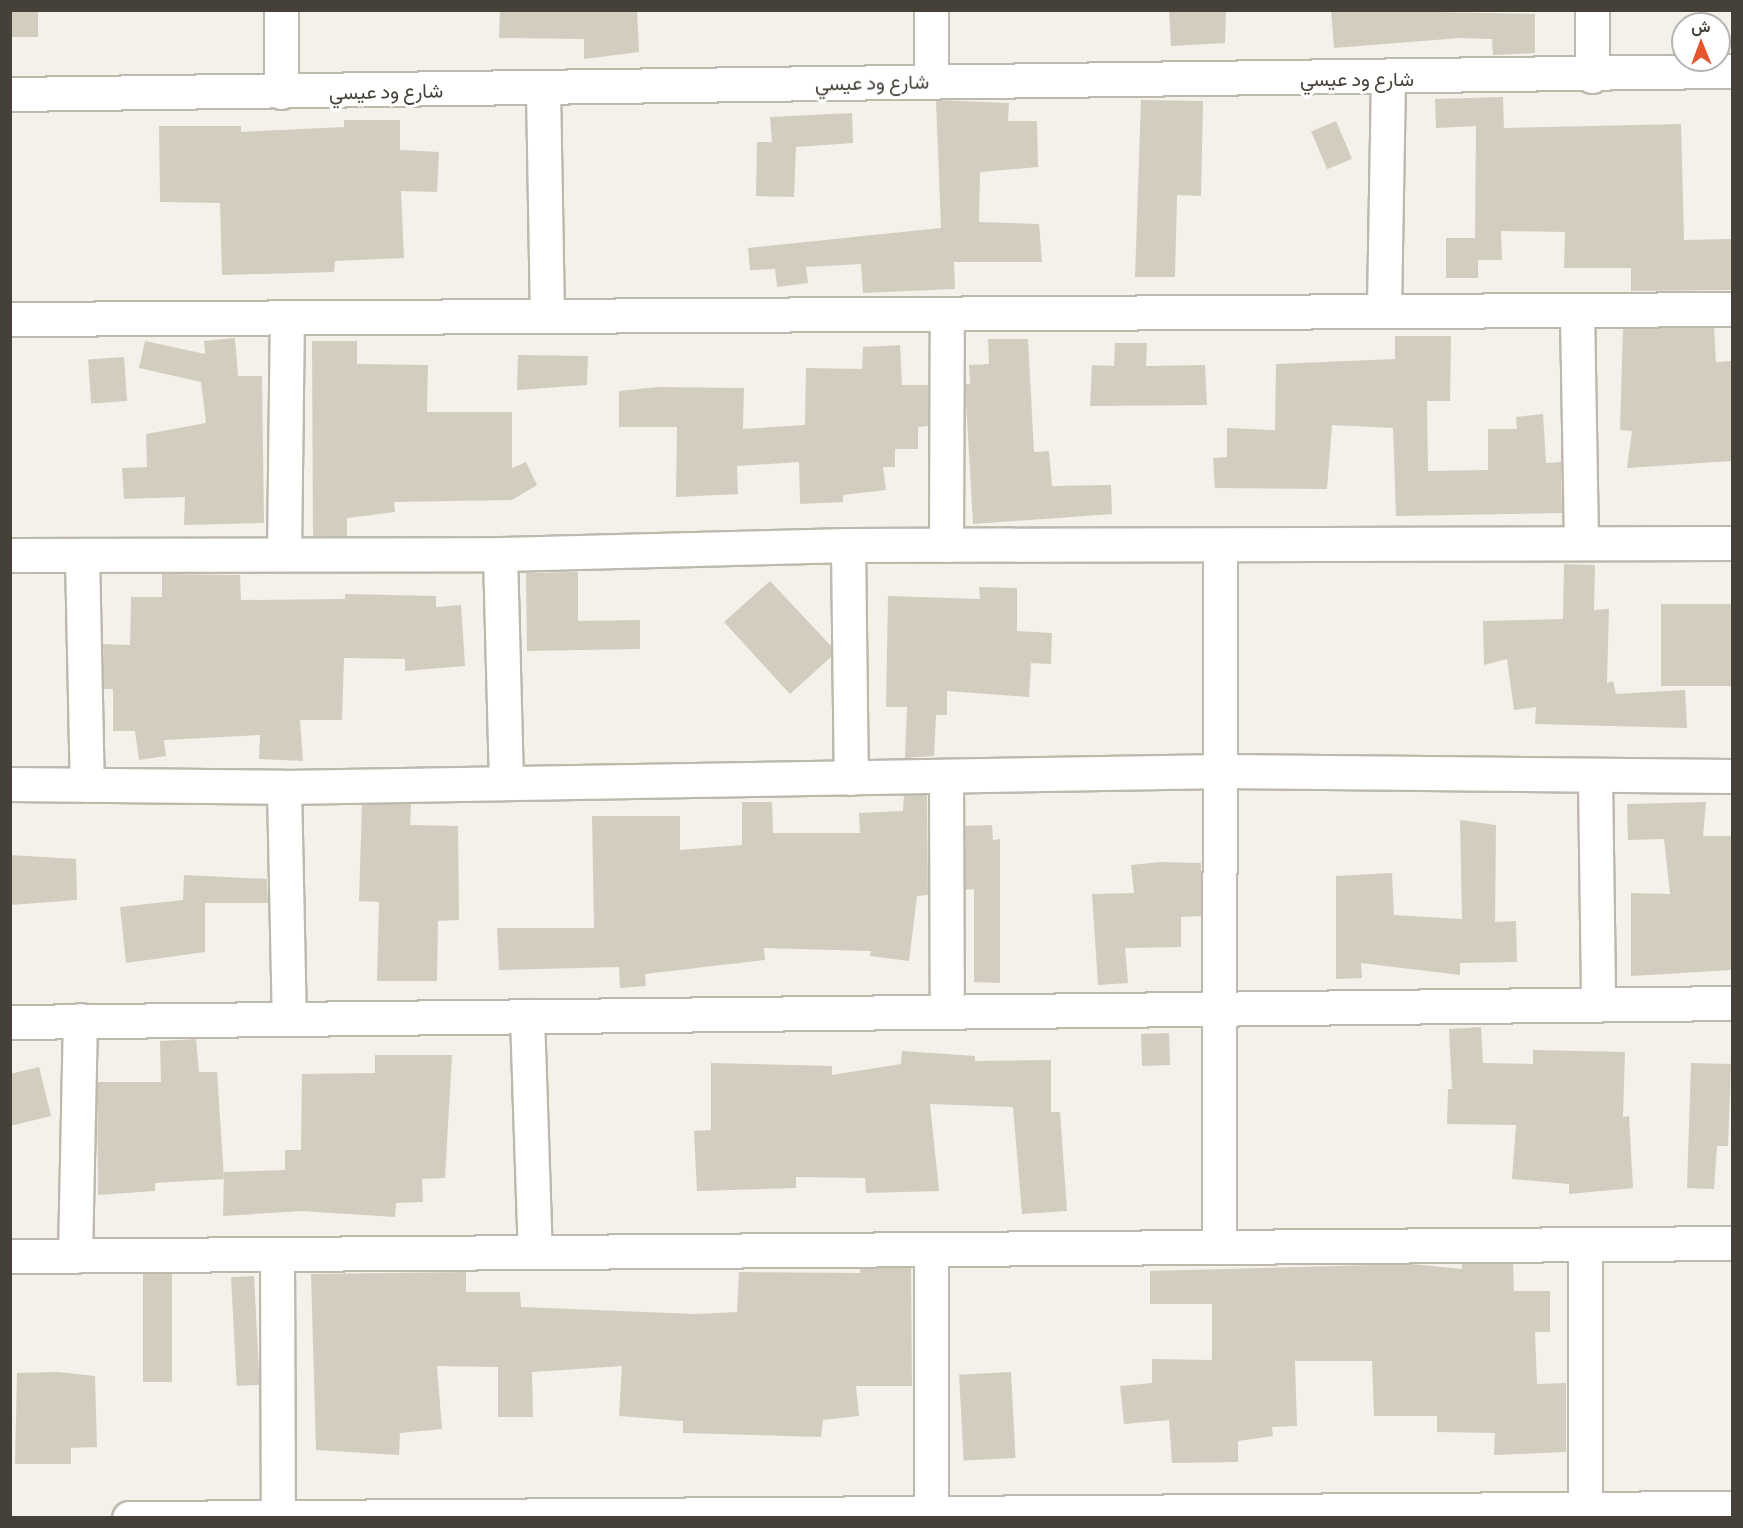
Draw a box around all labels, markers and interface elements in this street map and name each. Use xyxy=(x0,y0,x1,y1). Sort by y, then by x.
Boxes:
north arrow xyxy=(1671,12,1731,72)
text: ش xyxy=(1691,15,1711,37)
street label: شارع ود عيسي xyxy=(1300,66,1414,90)
street label: شارع ود عيسي xyxy=(815,69,929,95)
street label: شارع ود عيسي xyxy=(329,78,443,104)

